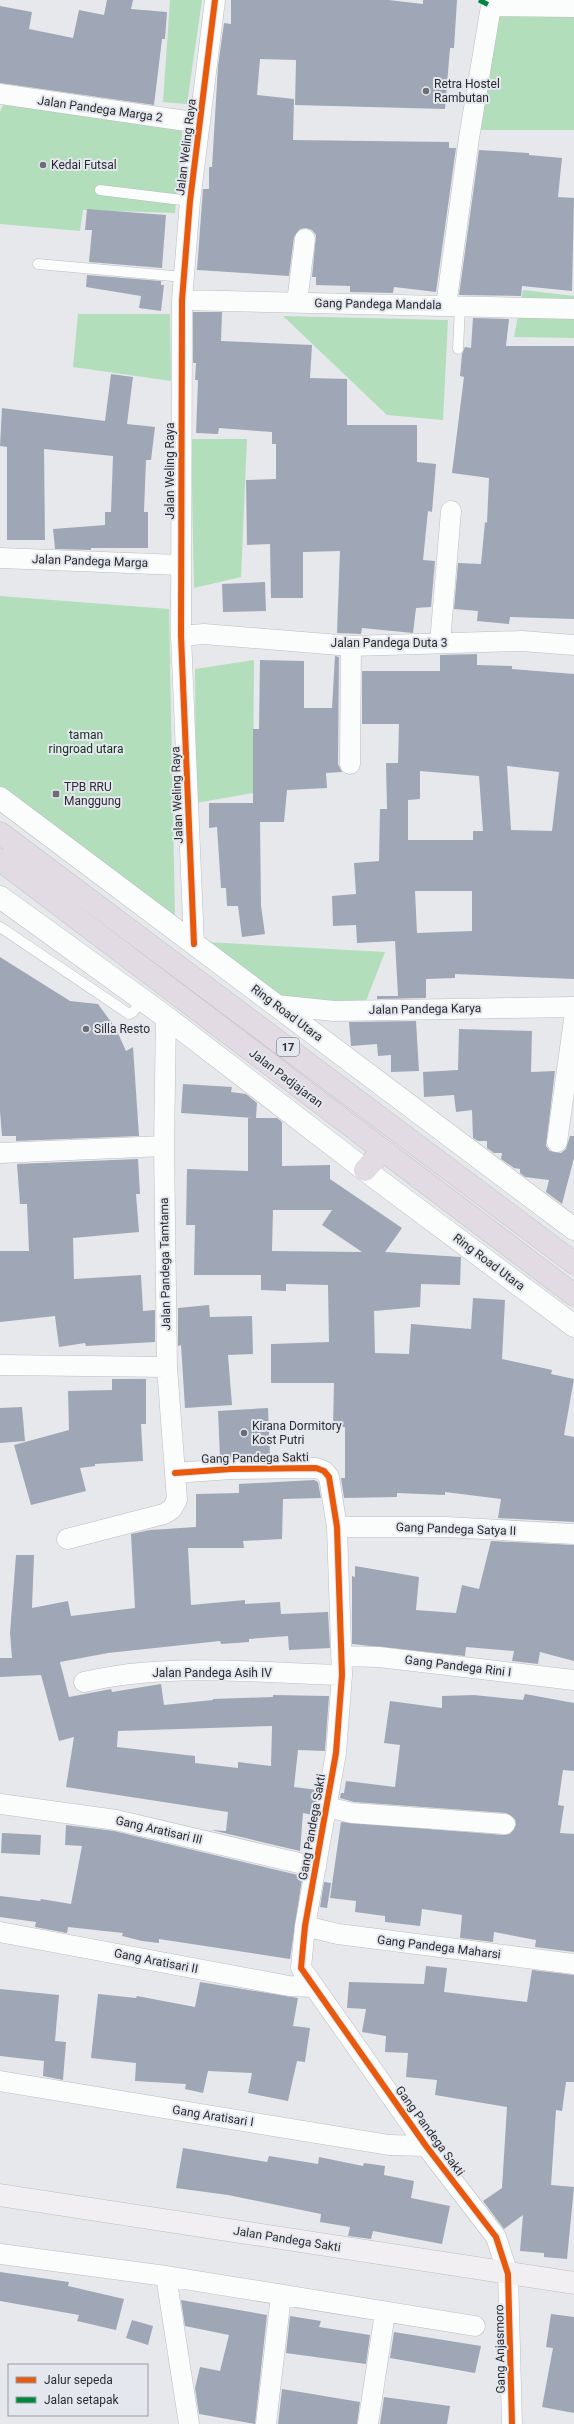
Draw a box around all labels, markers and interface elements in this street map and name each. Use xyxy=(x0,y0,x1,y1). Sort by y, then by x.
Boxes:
place label: Retra Hostel Rambutan xyxy=(434,77,500,105)
marker: Retra Hostel Rambutan xyxy=(421,86,431,96)
street label: Jalan Pandega Marga 2 xyxy=(37,93,164,125)
street label: Jalan Weling Raya xyxy=(173,98,199,196)
place label: Kedai Futsal xyxy=(51,158,117,172)
marker: Kedai Futsal xyxy=(38,160,48,170)
street label: Gang Pandega Mandala xyxy=(314,296,442,312)
street label: Jalan Weling Raya xyxy=(163,422,177,520)
street label: Jalan Pandega Marga xyxy=(32,552,148,570)
street label: Jalan Pandega Duta 3 xyxy=(331,636,447,650)
park label: taman ringroad utara xyxy=(49,728,123,756)
street label: Jalan Weling Raya xyxy=(168,746,186,844)
place label: TPB RRU Manggung xyxy=(64,780,121,808)
marker: TPB RRU Manggung xyxy=(51,789,61,799)
street label: Ring Road Utara xyxy=(249,982,325,1044)
street label: Jalan Pandega Karya xyxy=(369,1001,481,1017)
place label: Silla Resto xyxy=(94,1022,150,1036)
marker: Silla Resto xyxy=(81,1024,91,1034)
road number: 17 xyxy=(277,1038,299,1056)
street label: Jalan Padjajaran xyxy=(246,1046,326,1110)
street label: Jalan Pandega Tamtama xyxy=(157,1197,173,1331)
street label: Ring Road Utara xyxy=(451,1231,527,1293)
place label: Kirana Dormitory Kost Putri xyxy=(252,1419,342,1447)
marker: Kirana Dormitory Kost Putri xyxy=(239,1428,249,1438)
street label: Gang Pandega Sakti xyxy=(201,1450,309,1466)
street label: Gang Pandega Satya II xyxy=(396,1520,516,1538)
street label: Gang Pandega Rini I xyxy=(404,1653,512,1679)
street label: Jalan Pandega Asih IV xyxy=(152,1666,272,1680)
street label: Gang Pandega Sakti xyxy=(296,1773,328,1881)
street label: Gang Aratisari III xyxy=(114,1813,204,1847)
street label: Gang Pandega Maharsi xyxy=(376,1932,502,1962)
street label: Gang Aratisari II xyxy=(113,1946,199,1976)
street label: Gang Pandega Sakti xyxy=(393,2083,467,2179)
street label: Gang Aratisari I xyxy=(171,2103,255,2129)
street label: Jalan Pandega Sakti xyxy=(232,2224,342,2254)
street label: Gang Anjasmoro xyxy=(492,2304,508,2394)
legend xyxy=(8,2364,148,2416)
text: Jalur sepeda xyxy=(44,2373,113,2387)
text: Jalan setapak xyxy=(44,2393,119,2407)

